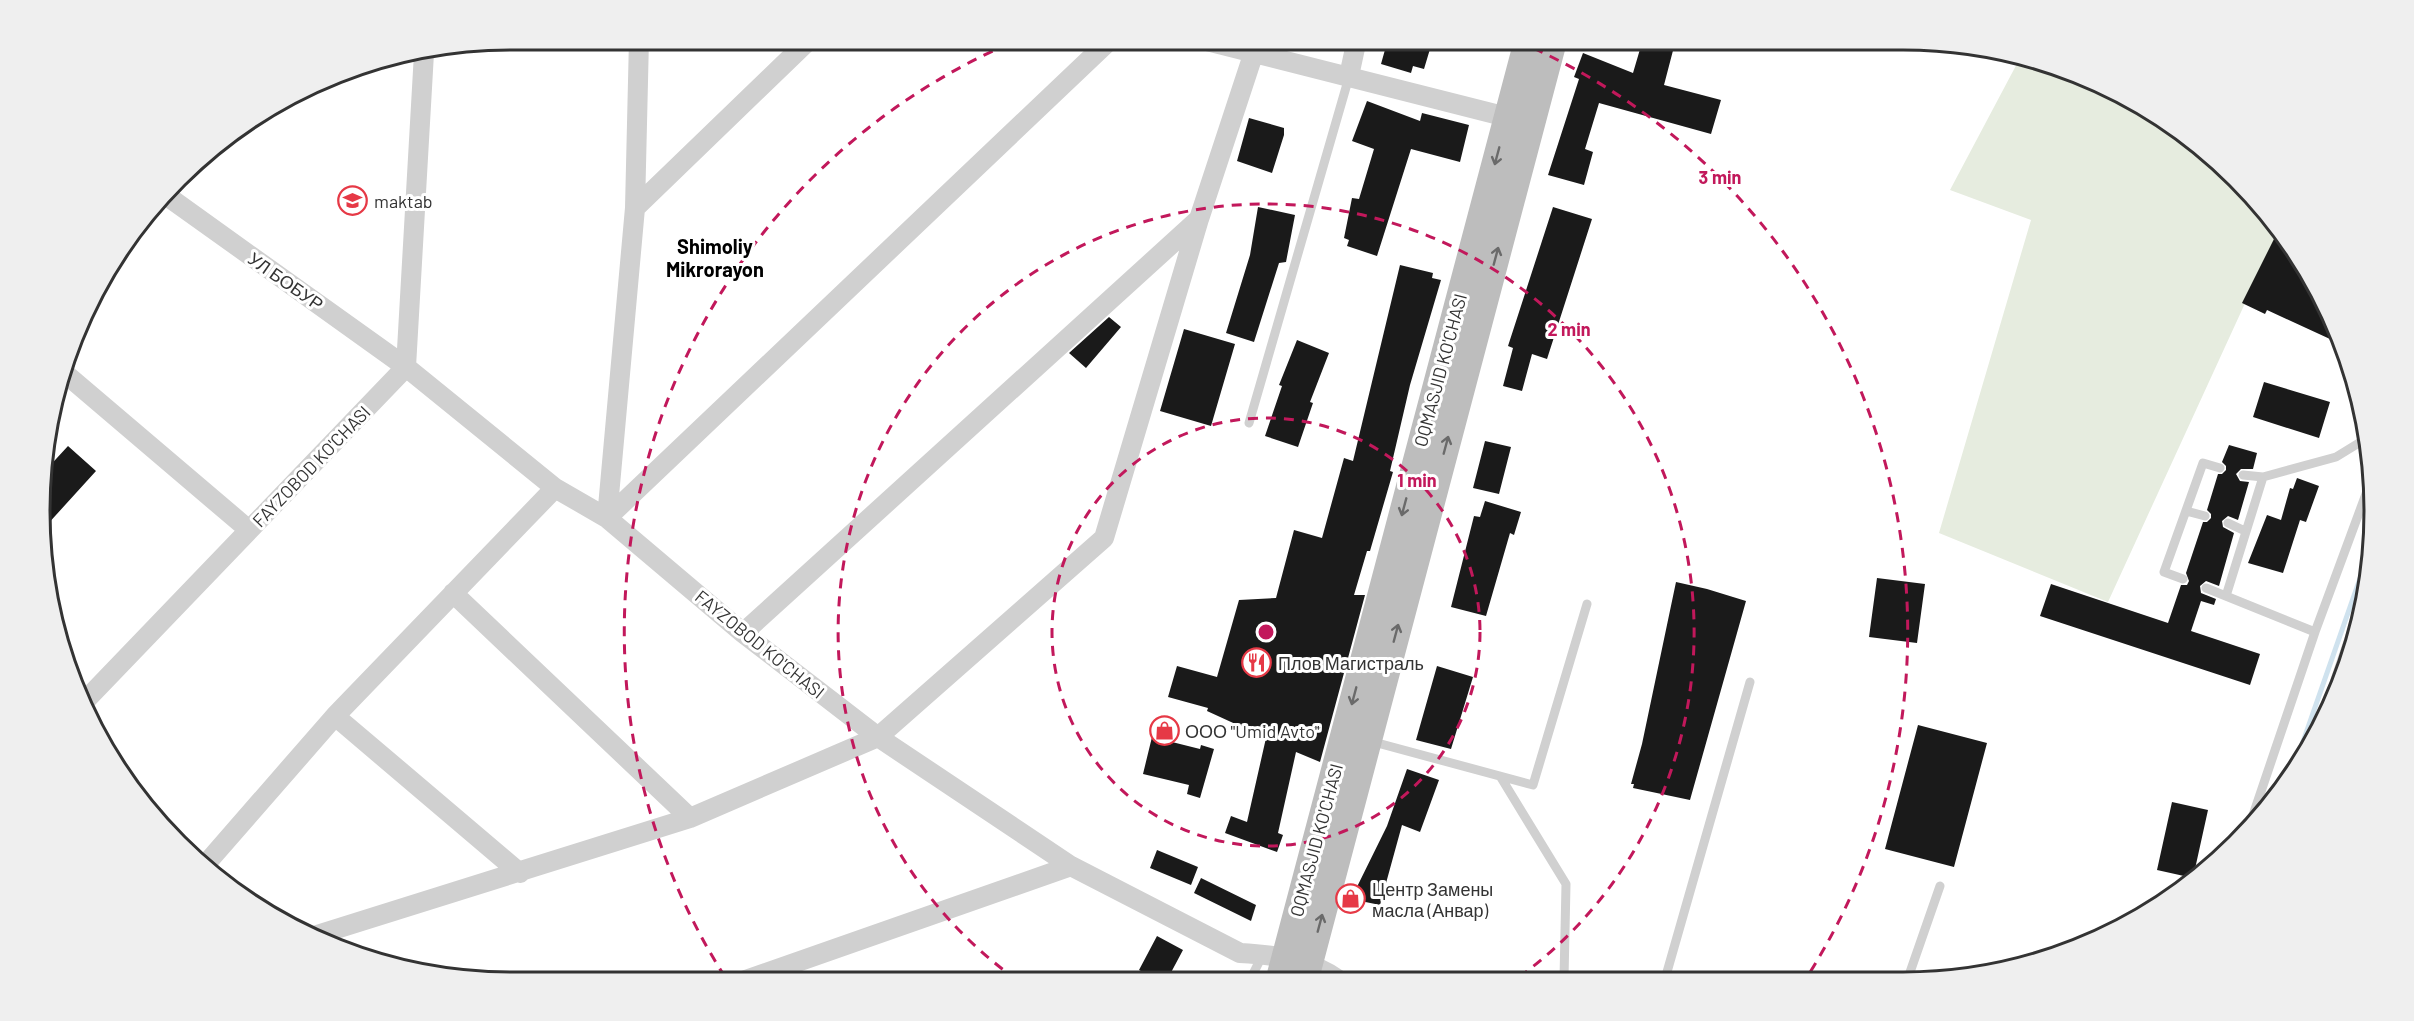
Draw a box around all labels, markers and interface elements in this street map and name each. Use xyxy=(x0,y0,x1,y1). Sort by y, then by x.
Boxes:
one-way arrow xyxy=(1491,147,1502,166)
text: 3 min xyxy=(1699,166,1741,188)
school or university icon: maktab xyxy=(337,185,369,217)
place label: maktab xyxy=(374,190,433,212)
district label: Shimoliy Mikrorayon xyxy=(666,234,764,281)
street label: УЛ БОБУР xyxy=(244,247,328,315)
one-way arrow xyxy=(1491,247,1503,266)
street label: OQMASJID KO'CHASI xyxy=(1409,291,1471,449)
text: 2 min xyxy=(1547,318,1591,340)
street label: FAYZOBOD KO'CHASI xyxy=(247,401,375,531)
one-way arrow xyxy=(1441,435,1453,454)
text: 1 min xyxy=(1397,469,1437,491)
one-way arrow xyxy=(1398,497,1409,516)
street label: FAYZOBOD KO'CHASI xyxy=(691,585,829,703)
centre of rings xyxy=(1256,622,1276,642)
one-way arrow xyxy=(1391,624,1402,643)
restaurant icon: Плов Магистраль xyxy=(1241,647,1273,679)
place label: Плов Магистраль xyxy=(1278,652,1424,674)
one-way arrow xyxy=(1348,686,1359,705)
shop icon: ООО "Umid Avto" xyxy=(1148,715,1180,747)
place label: ООО "Umid Avto" xyxy=(1185,720,1320,742)
street label: OQMASJID KO'CHASI xyxy=(1285,761,1347,919)
place label: Центр Замены масла (Анвар) xyxy=(1372,878,1493,921)
shop icon: Центр Замены масла (Анвар) xyxy=(1335,883,1367,915)
one-way arrow xyxy=(1314,914,1326,933)

